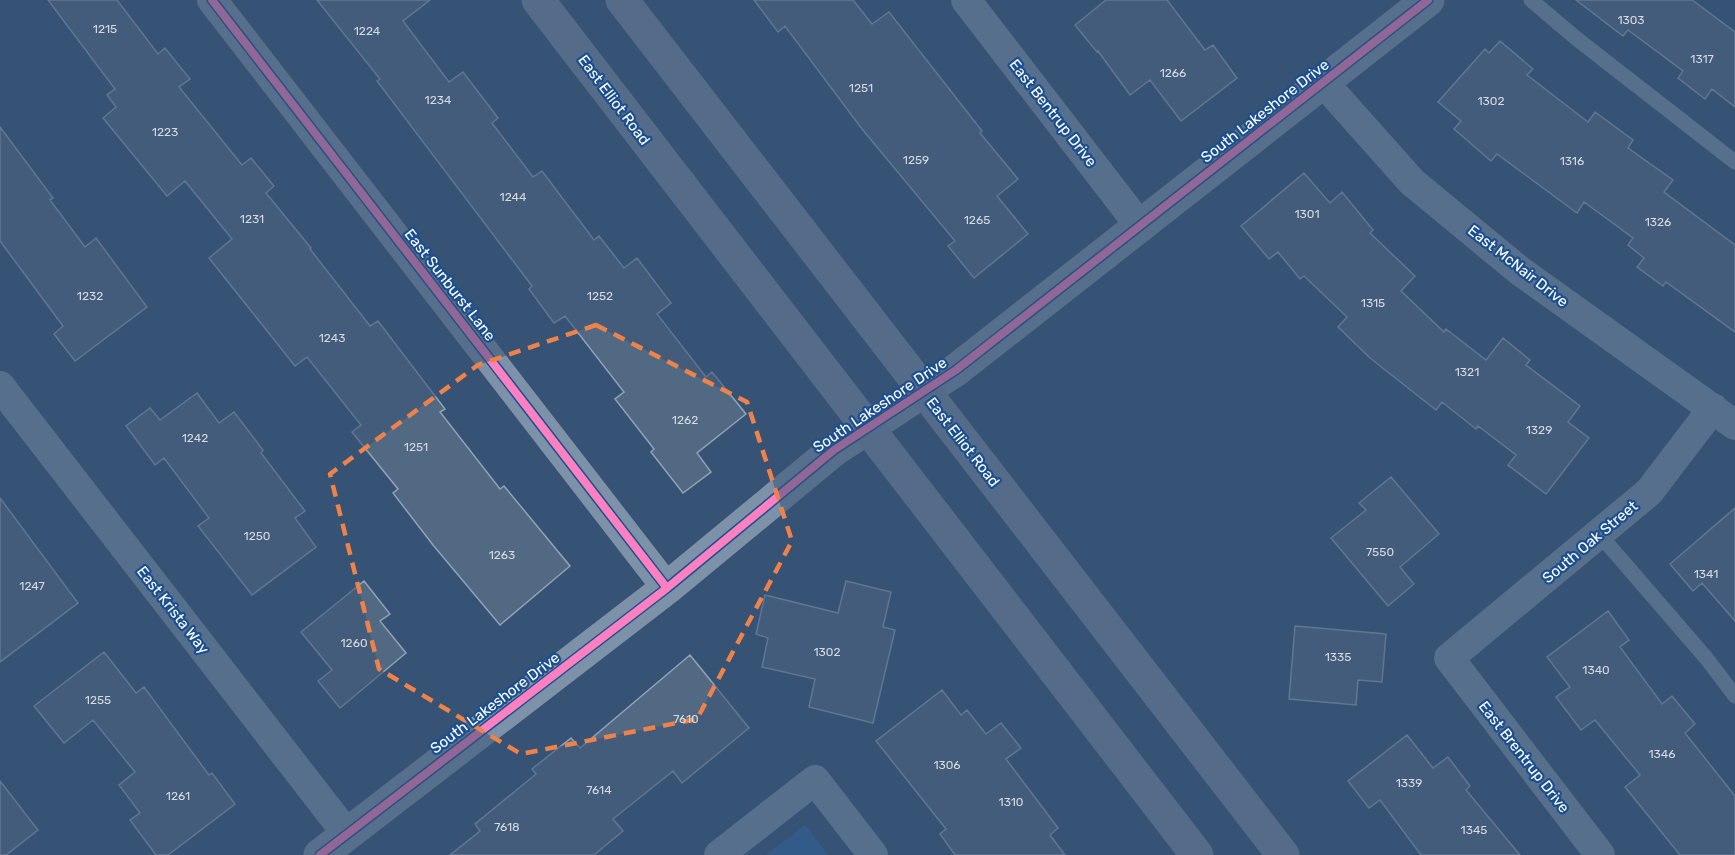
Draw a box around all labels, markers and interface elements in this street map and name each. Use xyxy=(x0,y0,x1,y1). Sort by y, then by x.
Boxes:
house number: 1303 xyxy=(1617,13,1645,27)
house number: 1215 xyxy=(93,22,117,36)
house number: 1224 xyxy=(354,24,381,38)
street label: East Elliot Road xyxy=(574,51,654,149)
house number: 1317 xyxy=(1690,52,1714,66)
street label: South Lakeshore Drive xyxy=(1197,55,1333,167)
street label: East Bentrup Drive xyxy=(1006,56,1100,170)
house number: 1266 xyxy=(1160,66,1186,80)
house number: 1251 xyxy=(849,81,873,95)
house number: 1234 xyxy=(425,93,452,107)
house number: 1302 xyxy=(1477,94,1505,108)
house number: 1223 xyxy=(152,125,178,139)
house number: 1259 xyxy=(903,153,929,167)
house number: 1316 xyxy=(1560,154,1584,168)
house number: 1244 xyxy=(500,190,527,204)
house number: 1301 xyxy=(1294,207,1320,221)
house number: 1231 xyxy=(240,212,264,226)
house number: 1265 xyxy=(964,213,990,227)
house number: 1326 xyxy=(1645,215,1671,229)
street label: East McNair Drive xyxy=(1464,221,1572,311)
street label: East Sunburst Lane xyxy=(401,225,499,345)
house number: 1232 xyxy=(77,289,103,303)
house number: 1252 xyxy=(587,289,613,303)
house number: 1315 xyxy=(1361,296,1385,310)
house number: 1243 xyxy=(319,331,345,345)
street label: South Lakeshore Drive xyxy=(810,354,950,456)
house number: 1321 xyxy=(1455,365,1479,379)
street label: East Elliot Road xyxy=(923,394,1003,490)
house number: 1262 xyxy=(672,413,698,427)
house number: 1329 xyxy=(1526,423,1552,437)
house number: 1242 xyxy=(182,431,208,445)
house number: 1251 xyxy=(404,440,428,454)
street label: South Oak Street xyxy=(1539,497,1641,587)
house number: 1250 xyxy=(244,529,270,543)
house number: 7550 xyxy=(1366,545,1394,559)
house number: 1263 xyxy=(489,548,515,562)
street label: East Krista Way xyxy=(133,563,213,657)
house number: 1341 xyxy=(1694,567,1718,581)
house number: 1247 xyxy=(19,579,45,593)
house number: 1260 xyxy=(340,636,368,650)
house number: 1302 xyxy=(813,645,841,659)
street label: South Lakeshore Drive xyxy=(427,648,563,758)
house number: 1335 xyxy=(1325,650,1351,664)
house number: 1340 xyxy=(1582,663,1610,677)
house number: 1255 xyxy=(85,693,111,707)
street label: East Brentrup Drive xyxy=(1475,698,1573,816)
house number: 7610 xyxy=(673,712,699,726)
house number: 1346 xyxy=(1648,747,1676,761)
house number: 1306 xyxy=(933,758,961,772)
house number: 1339 xyxy=(1396,776,1422,790)
house number: 7614 xyxy=(586,783,612,797)
house number: 1261 xyxy=(166,789,190,803)
house number: 1310 xyxy=(999,795,1023,809)
house number: 7618 xyxy=(494,820,520,834)
house number: 1345 xyxy=(1461,823,1487,837)

